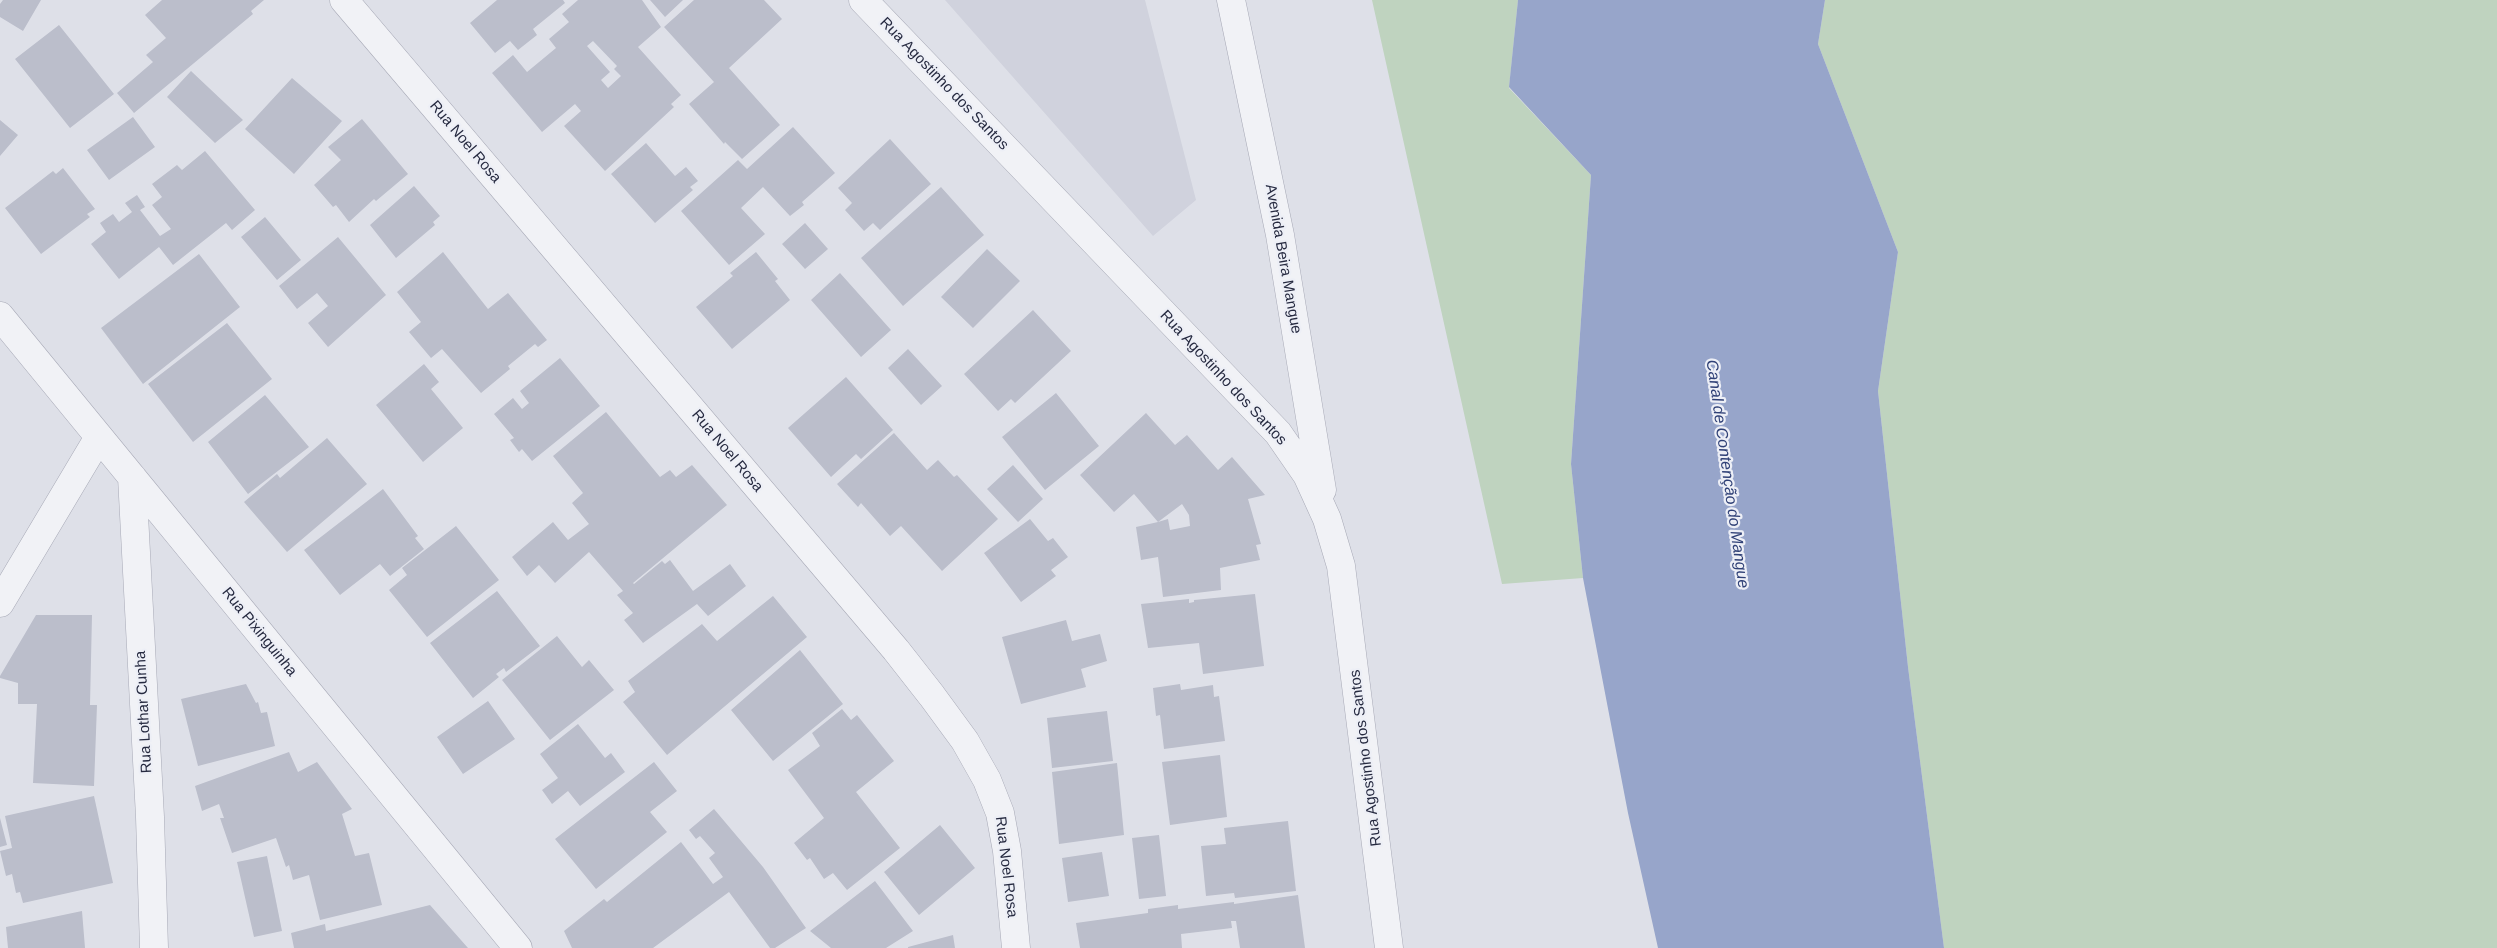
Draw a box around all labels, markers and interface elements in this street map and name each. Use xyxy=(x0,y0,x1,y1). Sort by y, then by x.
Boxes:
street label: Rua Agostinho dos Santos xyxy=(876,14,1012,154)
street label: Rua Noel Rosa xyxy=(425,97,505,187)
street label: Avenida Beira Mangue xyxy=(1261,183,1305,335)
street label: Rua Agostinho dos Santos xyxy=(1156,307,1290,449)
water label: Canal de Contenção do Mangue xyxy=(1701,359,1753,589)
street label: Rua Noel Rosa xyxy=(687,406,767,496)
street label: Rua Pixinguinha xyxy=(218,584,300,680)
street label: Rua Lothar Cunha xyxy=(132,650,156,774)
street label: Rua Agostinho dos Santos xyxy=(1346,669,1386,847)
street label: Rua Noel Rosa xyxy=(991,815,1021,919)

